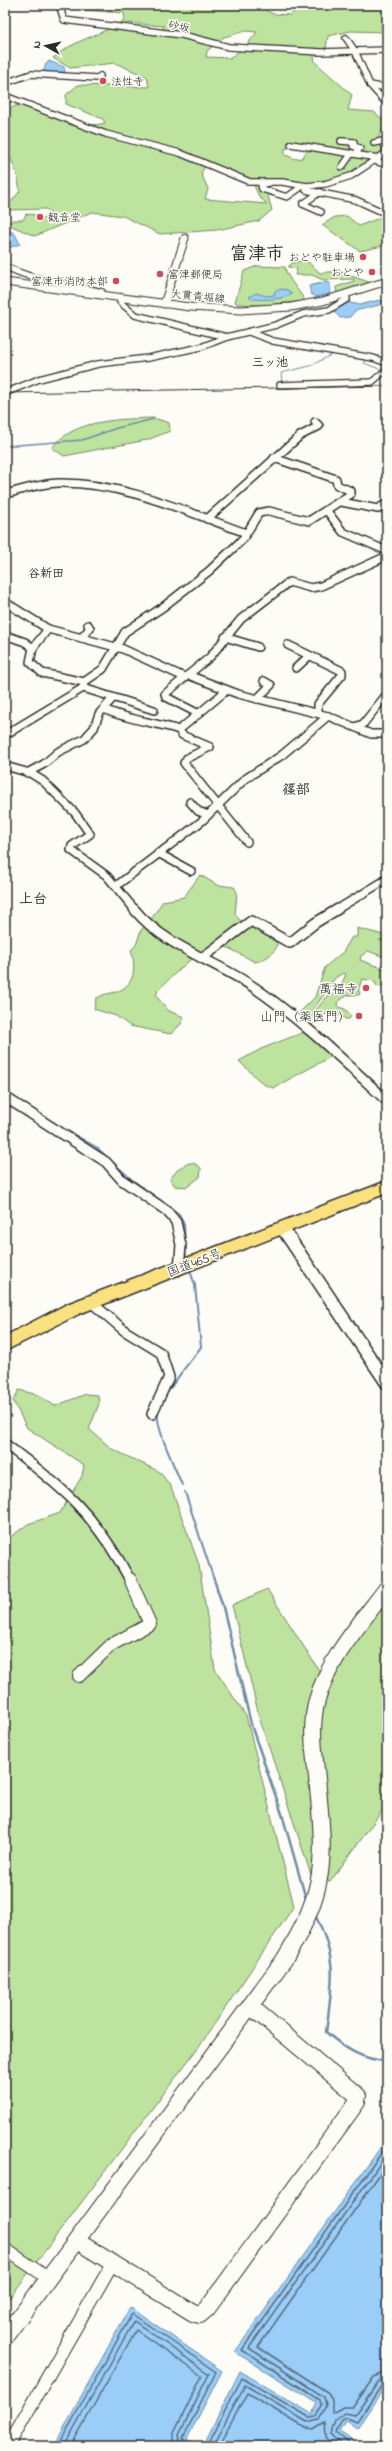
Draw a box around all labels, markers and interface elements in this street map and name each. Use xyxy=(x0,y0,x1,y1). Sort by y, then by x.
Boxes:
street label: 砂坂 xyxy=(166,17,191,37)
north arrow xyxy=(26,26,66,66)
text: N xyxy=(29,40,46,50)
place label: 法性寺 xyxy=(111,74,144,90)
marker: 法性寺 xyxy=(98,76,108,86)
place label: 観音堂 xyxy=(48,210,81,226)
marker: 観音堂 xyxy=(35,212,45,222)
district label: 富津市 xyxy=(230,242,284,268)
place label: おどや駐車場 xyxy=(289,250,355,266)
marker: おどや駐車場 xyxy=(358,252,368,262)
place label: おどや xyxy=(331,265,364,281)
place label: 富津郵便局 xyxy=(168,267,223,283)
marker: おどや xyxy=(367,267,377,277)
marker: 富津郵便局 xyxy=(155,269,165,279)
place label: 富津市消防本部 xyxy=(31,274,108,290)
marker: 富津市消防本部 xyxy=(111,276,121,286)
street label: 大貫青堀線 xyxy=(170,287,226,307)
district label: 三ッ池 xyxy=(252,354,288,372)
district label: 谷新田 xyxy=(28,565,64,583)
district label: 篠部 xyxy=(282,780,310,801)
district label: 上台 xyxy=(19,889,47,910)
place label: 萬福寺 xyxy=(319,980,358,999)
marker: 萬福寺 xyxy=(361,983,371,993)
place label: 山門（薬医門） xyxy=(260,1008,351,1027)
marker: 山門（薬医門） xyxy=(354,1011,364,1021)
street label: 国道465号 xyxy=(164,1244,225,1283)

